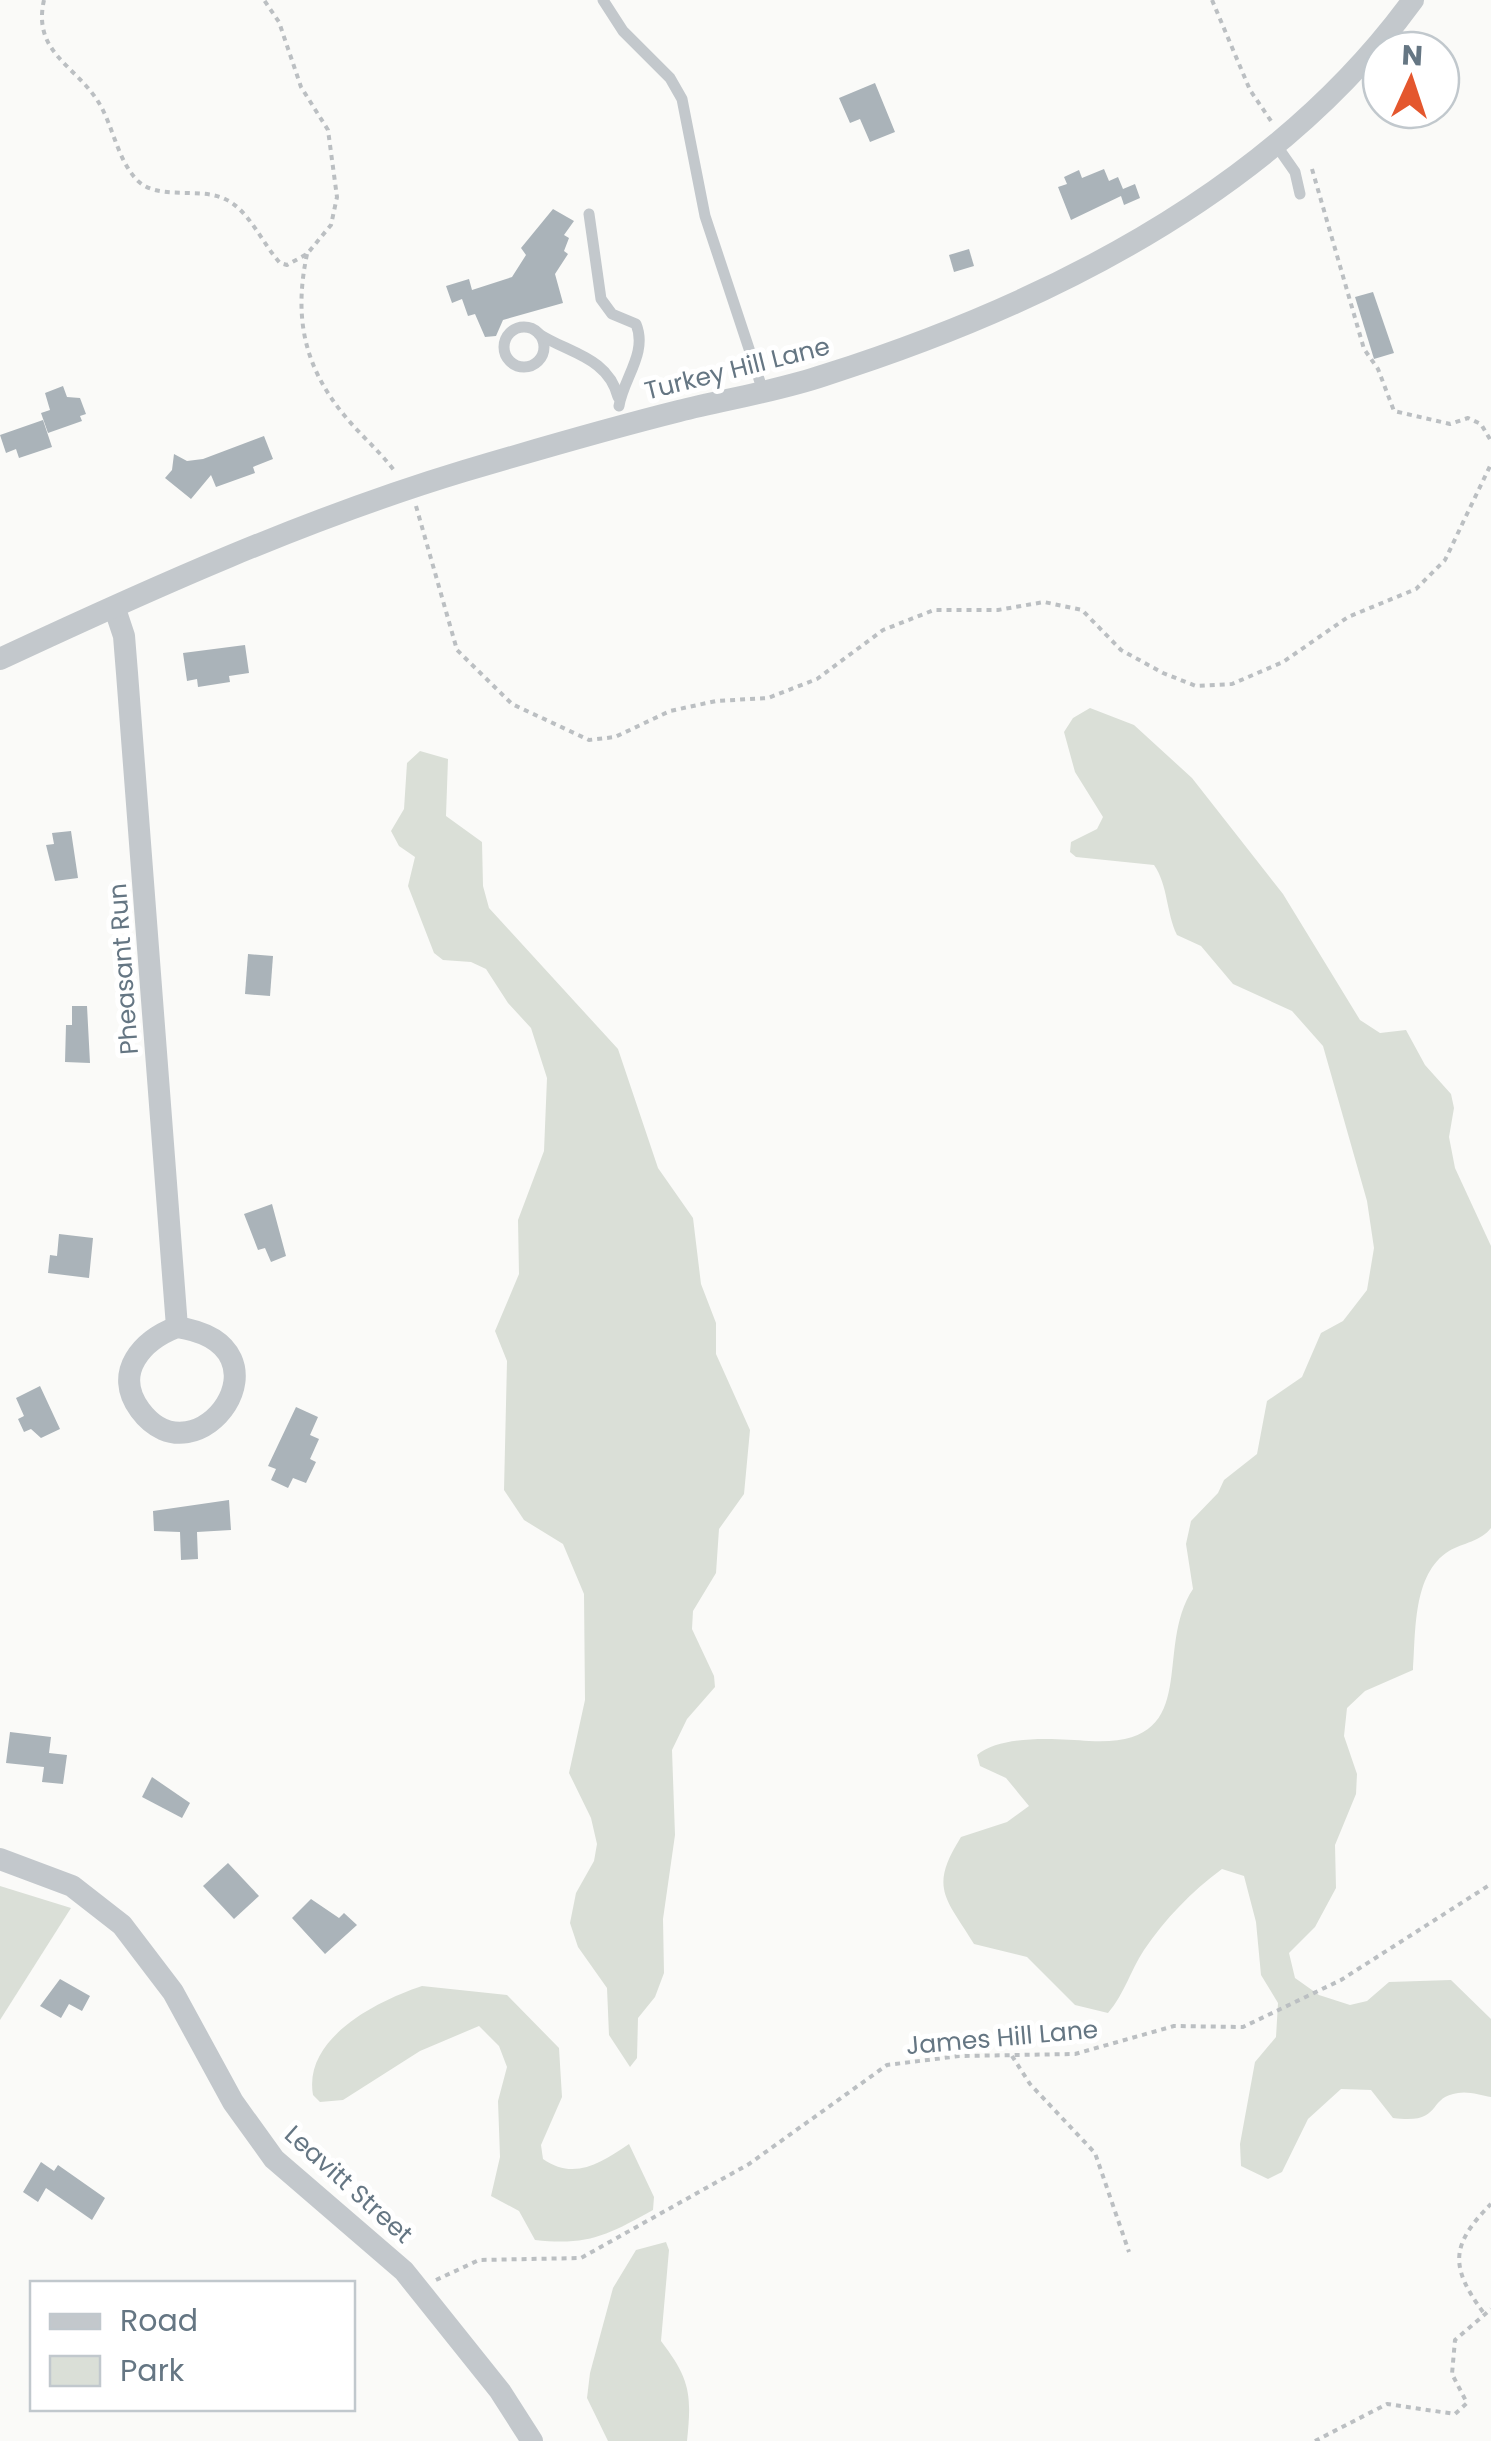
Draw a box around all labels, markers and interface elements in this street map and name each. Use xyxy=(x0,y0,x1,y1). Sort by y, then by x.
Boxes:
north arrow xyxy=(1361,30,1461,130)
text: N xyxy=(1401,36,1424,76)
street label: Turkey Hill Lane xyxy=(641,329,833,408)
street label: Pheasant Run xyxy=(100,882,147,1056)
street label: James Hill Lane xyxy=(905,2012,1100,2063)
street label: Leavitt Street xyxy=(277,2117,420,2251)
legend xyxy=(30,2281,355,2411)
text: Road xyxy=(120,2299,198,2342)
text: Park xyxy=(120,2349,185,2392)

